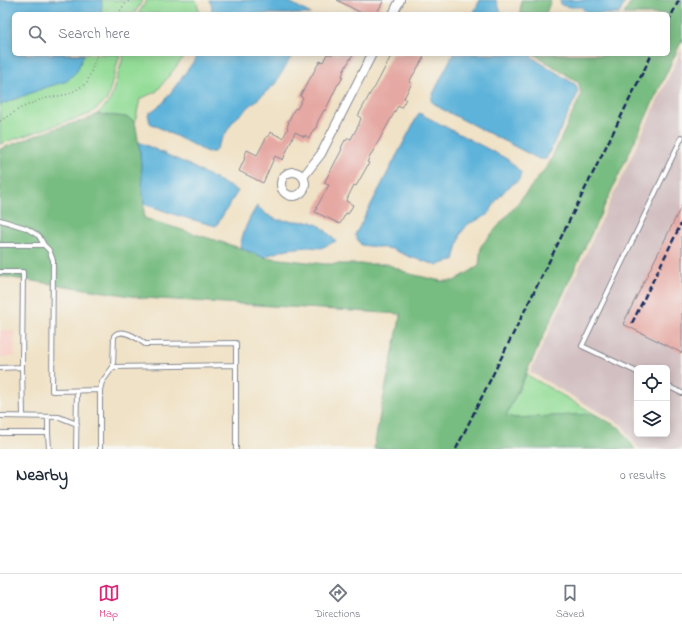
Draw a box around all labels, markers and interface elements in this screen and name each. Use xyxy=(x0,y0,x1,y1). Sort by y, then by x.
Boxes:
search box xyxy=(12,12,670,56)
icon: search xyxy=(26,23,48,45)
text: Search here xyxy=(58,23,130,45)
map controls xyxy=(634,365,670,437)
button: locate xyxy=(634,365,670,401)
button: layers xyxy=(634,401,670,437)
text: Nearby xyxy=(16,463,68,488)
text: 0 results xyxy=(620,466,666,485)
tab: Map xyxy=(98,582,120,622)
tab: Directions xyxy=(315,582,360,622)
tab: Saved xyxy=(556,582,584,622)

